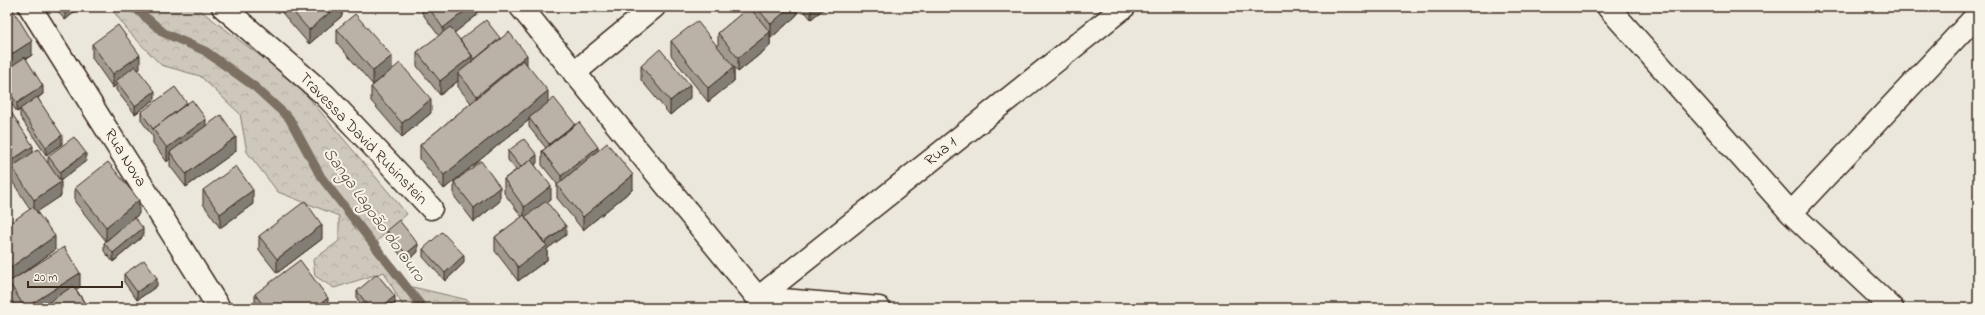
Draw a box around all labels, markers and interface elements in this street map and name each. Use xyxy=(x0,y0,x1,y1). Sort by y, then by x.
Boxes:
street label: Travessa David Rubinstein xyxy=(293,67,433,211)
street label: Rua Nova xyxy=(98,124,152,192)
street label: Rua 1 xyxy=(920,132,962,172)
water label: Sanga Lagoão do Ouro xyxy=(316,143,432,289)
scale bar xyxy=(28,263,122,289)
text: 20 m xyxy=(34,269,57,287)

